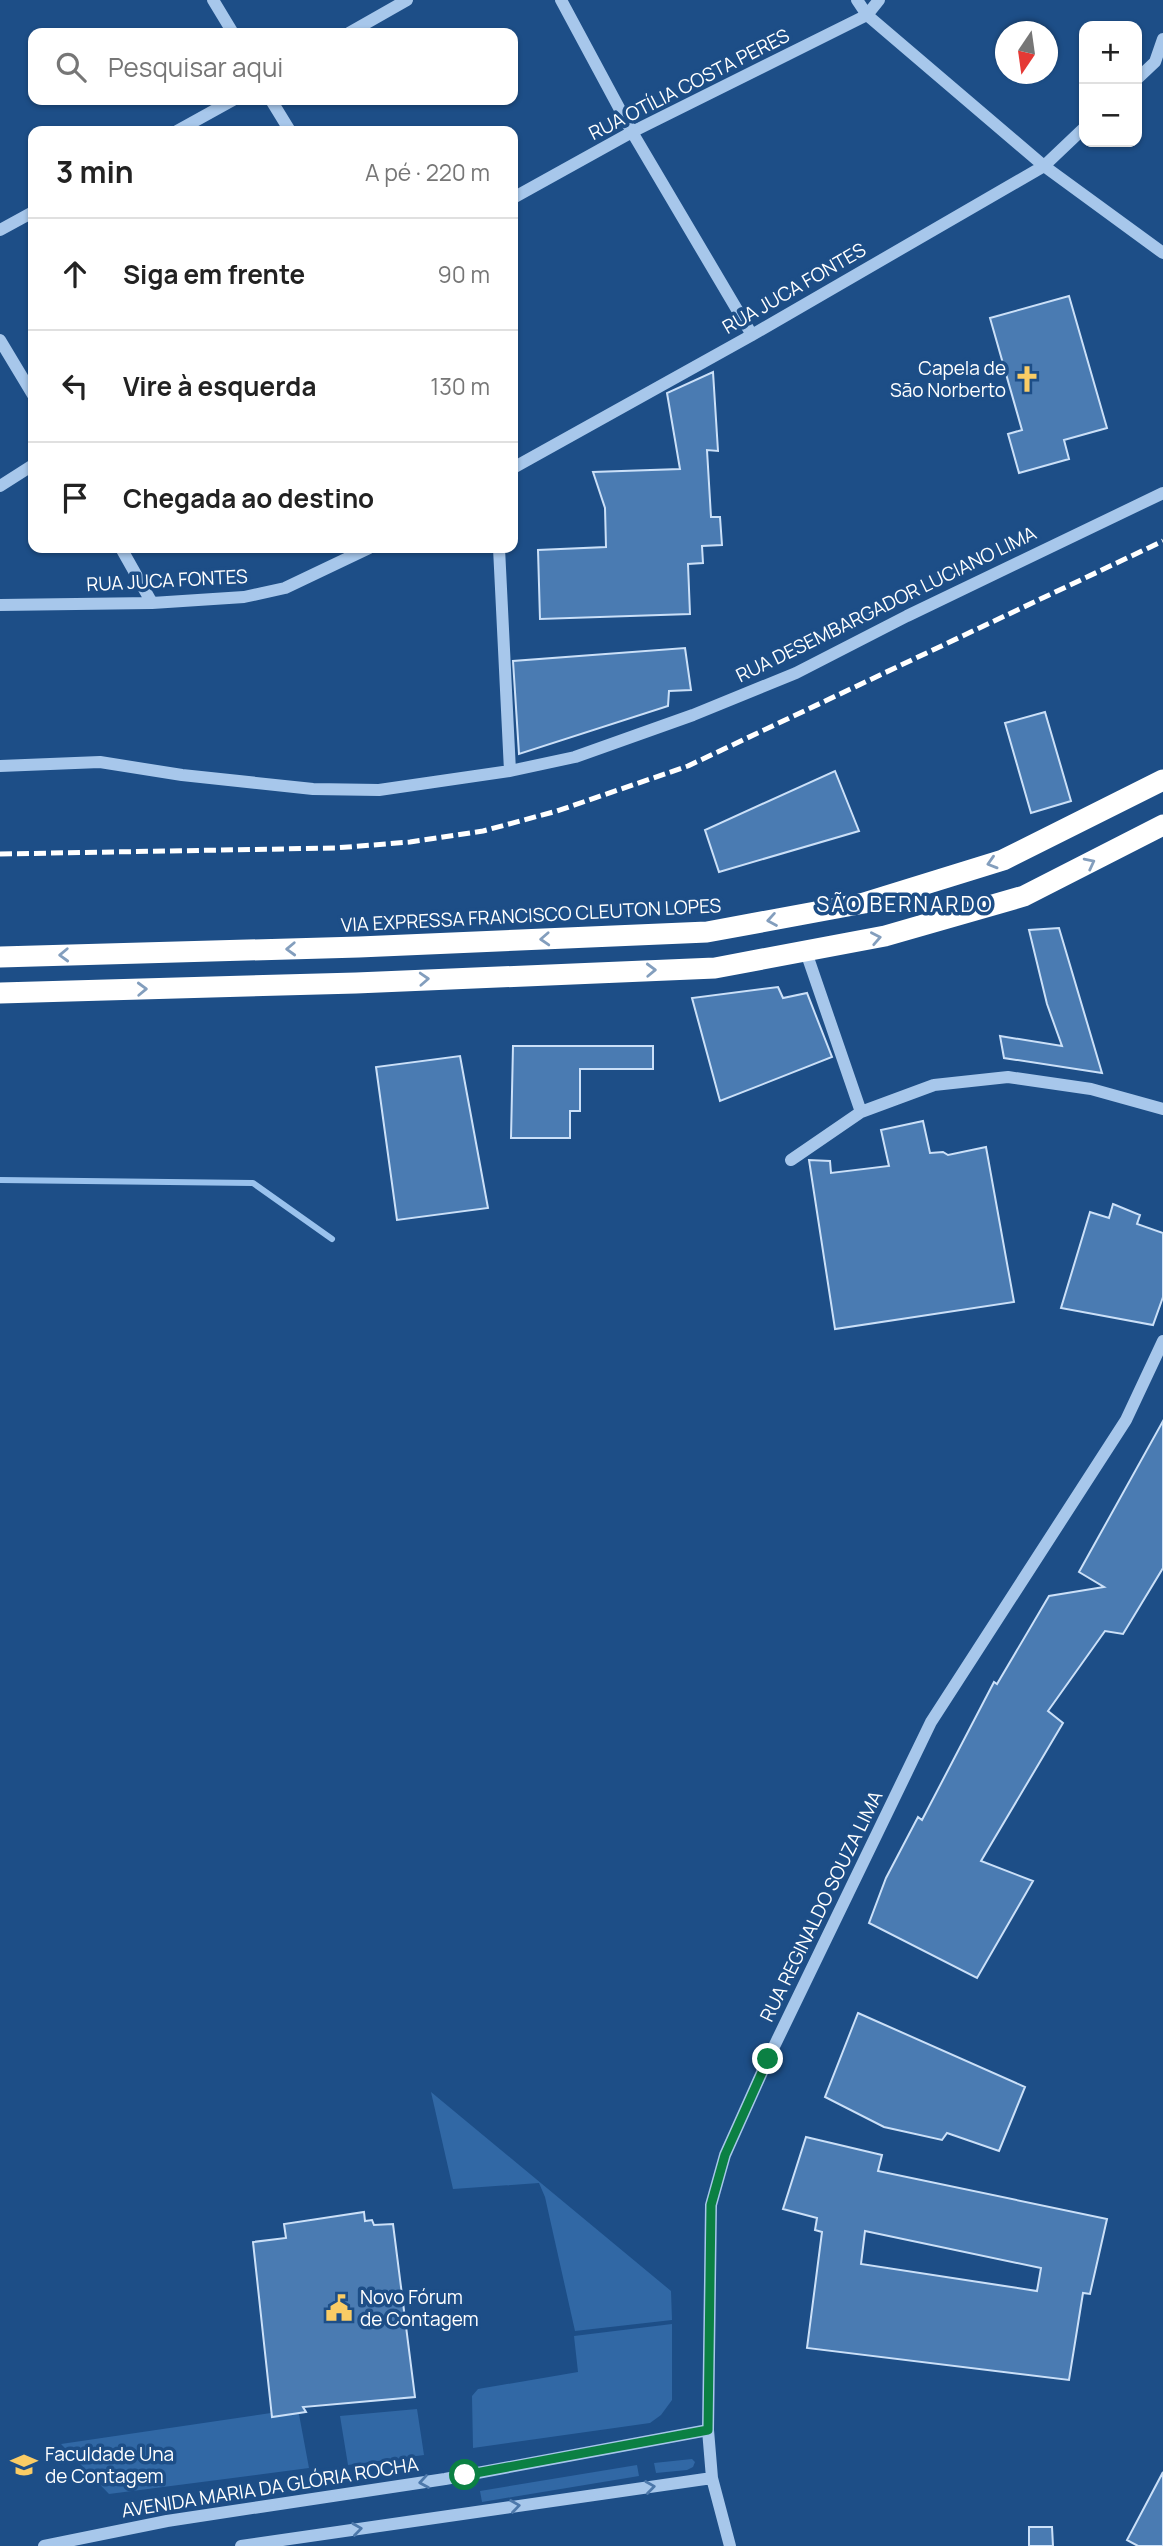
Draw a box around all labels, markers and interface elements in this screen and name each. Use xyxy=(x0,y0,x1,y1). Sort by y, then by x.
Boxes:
north arrow xyxy=(995,21,1058,84)
map controls xyxy=(1079,21,1142,147)
button: + xyxy=(1079,21,1142,84)
street label: RUA OTÍLIA COSTA PERES xyxy=(584,22,794,146)
search box xyxy=(28,28,518,105)
icon: search xyxy=(52,48,90,86)
text: Pesquisar aqui xyxy=(108,49,283,85)
button: − xyxy=(1079,84,1142,147)
text: 3 min xyxy=(56,151,134,192)
text: A pé · 220 m xyxy=(365,156,490,188)
street label: RUA JUCA FONTES xyxy=(718,236,871,340)
icon: ahead xyxy=(56,255,94,293)
text: Siga em frente xyxy=(123,256,305,292)
text: 90 m xyxy=(438,258,490,290)
place label: Capela de São Norberto xyxy=(890,355,1006,403)
church icon: Capela de São Norberto xyxy=(1012,364,1042,394)
icon: left xyxy=(56,367,94,405)
text: Vire à esquerda xyxy=(123,368,316,404)
text: 130 m xyxy=(430,370,490,402)
icon: arrive xyxy=(56,479,94,517)
text: Chegada ao destino xyxy=(123,480,374,516)
street label: RUA DESEMBARGADOR LUCIANO LIMA xyxy=(732,520,1040,688)
street label: RUA JUCA FONTES xyxy=(86,563,249,597)
one-way arrow xyxy=(986,855,998,870)
one-way arrow xyxy=(1082,857,1095,871)
district label: SÃO BERNARDO xyxy=(816,890,994,918)
street label: VIA EXPRESSA FRANCISCO CLEUTON LOPES xyxy=(340,892,722,938)
one-way arrow xyxy=(766,911,778,926)
one-way arrow xyxy=(540,931,551,946)
one-way arrow xyxy=(870,931,882,946)
one-way arrow xyxy=(285,941,296,957)
one-way arrow xyxy=(58,948,69,963)
one-way arrow xyxy=(646,963,657,978)
one-way arrow xyxy=(419,972,430,987)
one-way arrow xyxy=(136,982,147,997)
street label: RUA REGINALDO SOUZA LIMA xyxy=(754,1786,888,2026)
route end xyxy=(752,2043,783,2074)
place label: Novo Fórum de Contagem xyxy=(360,2284,479,2332)
public building icon: Novo Fórum de Contagem xyxy=(324,2293,354,2323)
place label: Faculdade Una de Contagem xyxy=(45,2441,174,2489)
school or university icon: Faculdade Una de Contagem xyxy=(9,2450,39,2480)
street label: AVENIDA MARIA DA GLÓRIA ROCHA xyxy=(120,2451,420,2523)
route start xyxy=(449,2459,480,2490)
one-way arrow xyxy=(418,2474,430,2489)
one-way arrow xyxy=(644,2480,656,2495)
one-way arrow xyxy=(509,2499,521,2514)
one-way arrow xyxy=(351,2522,363,2537)

